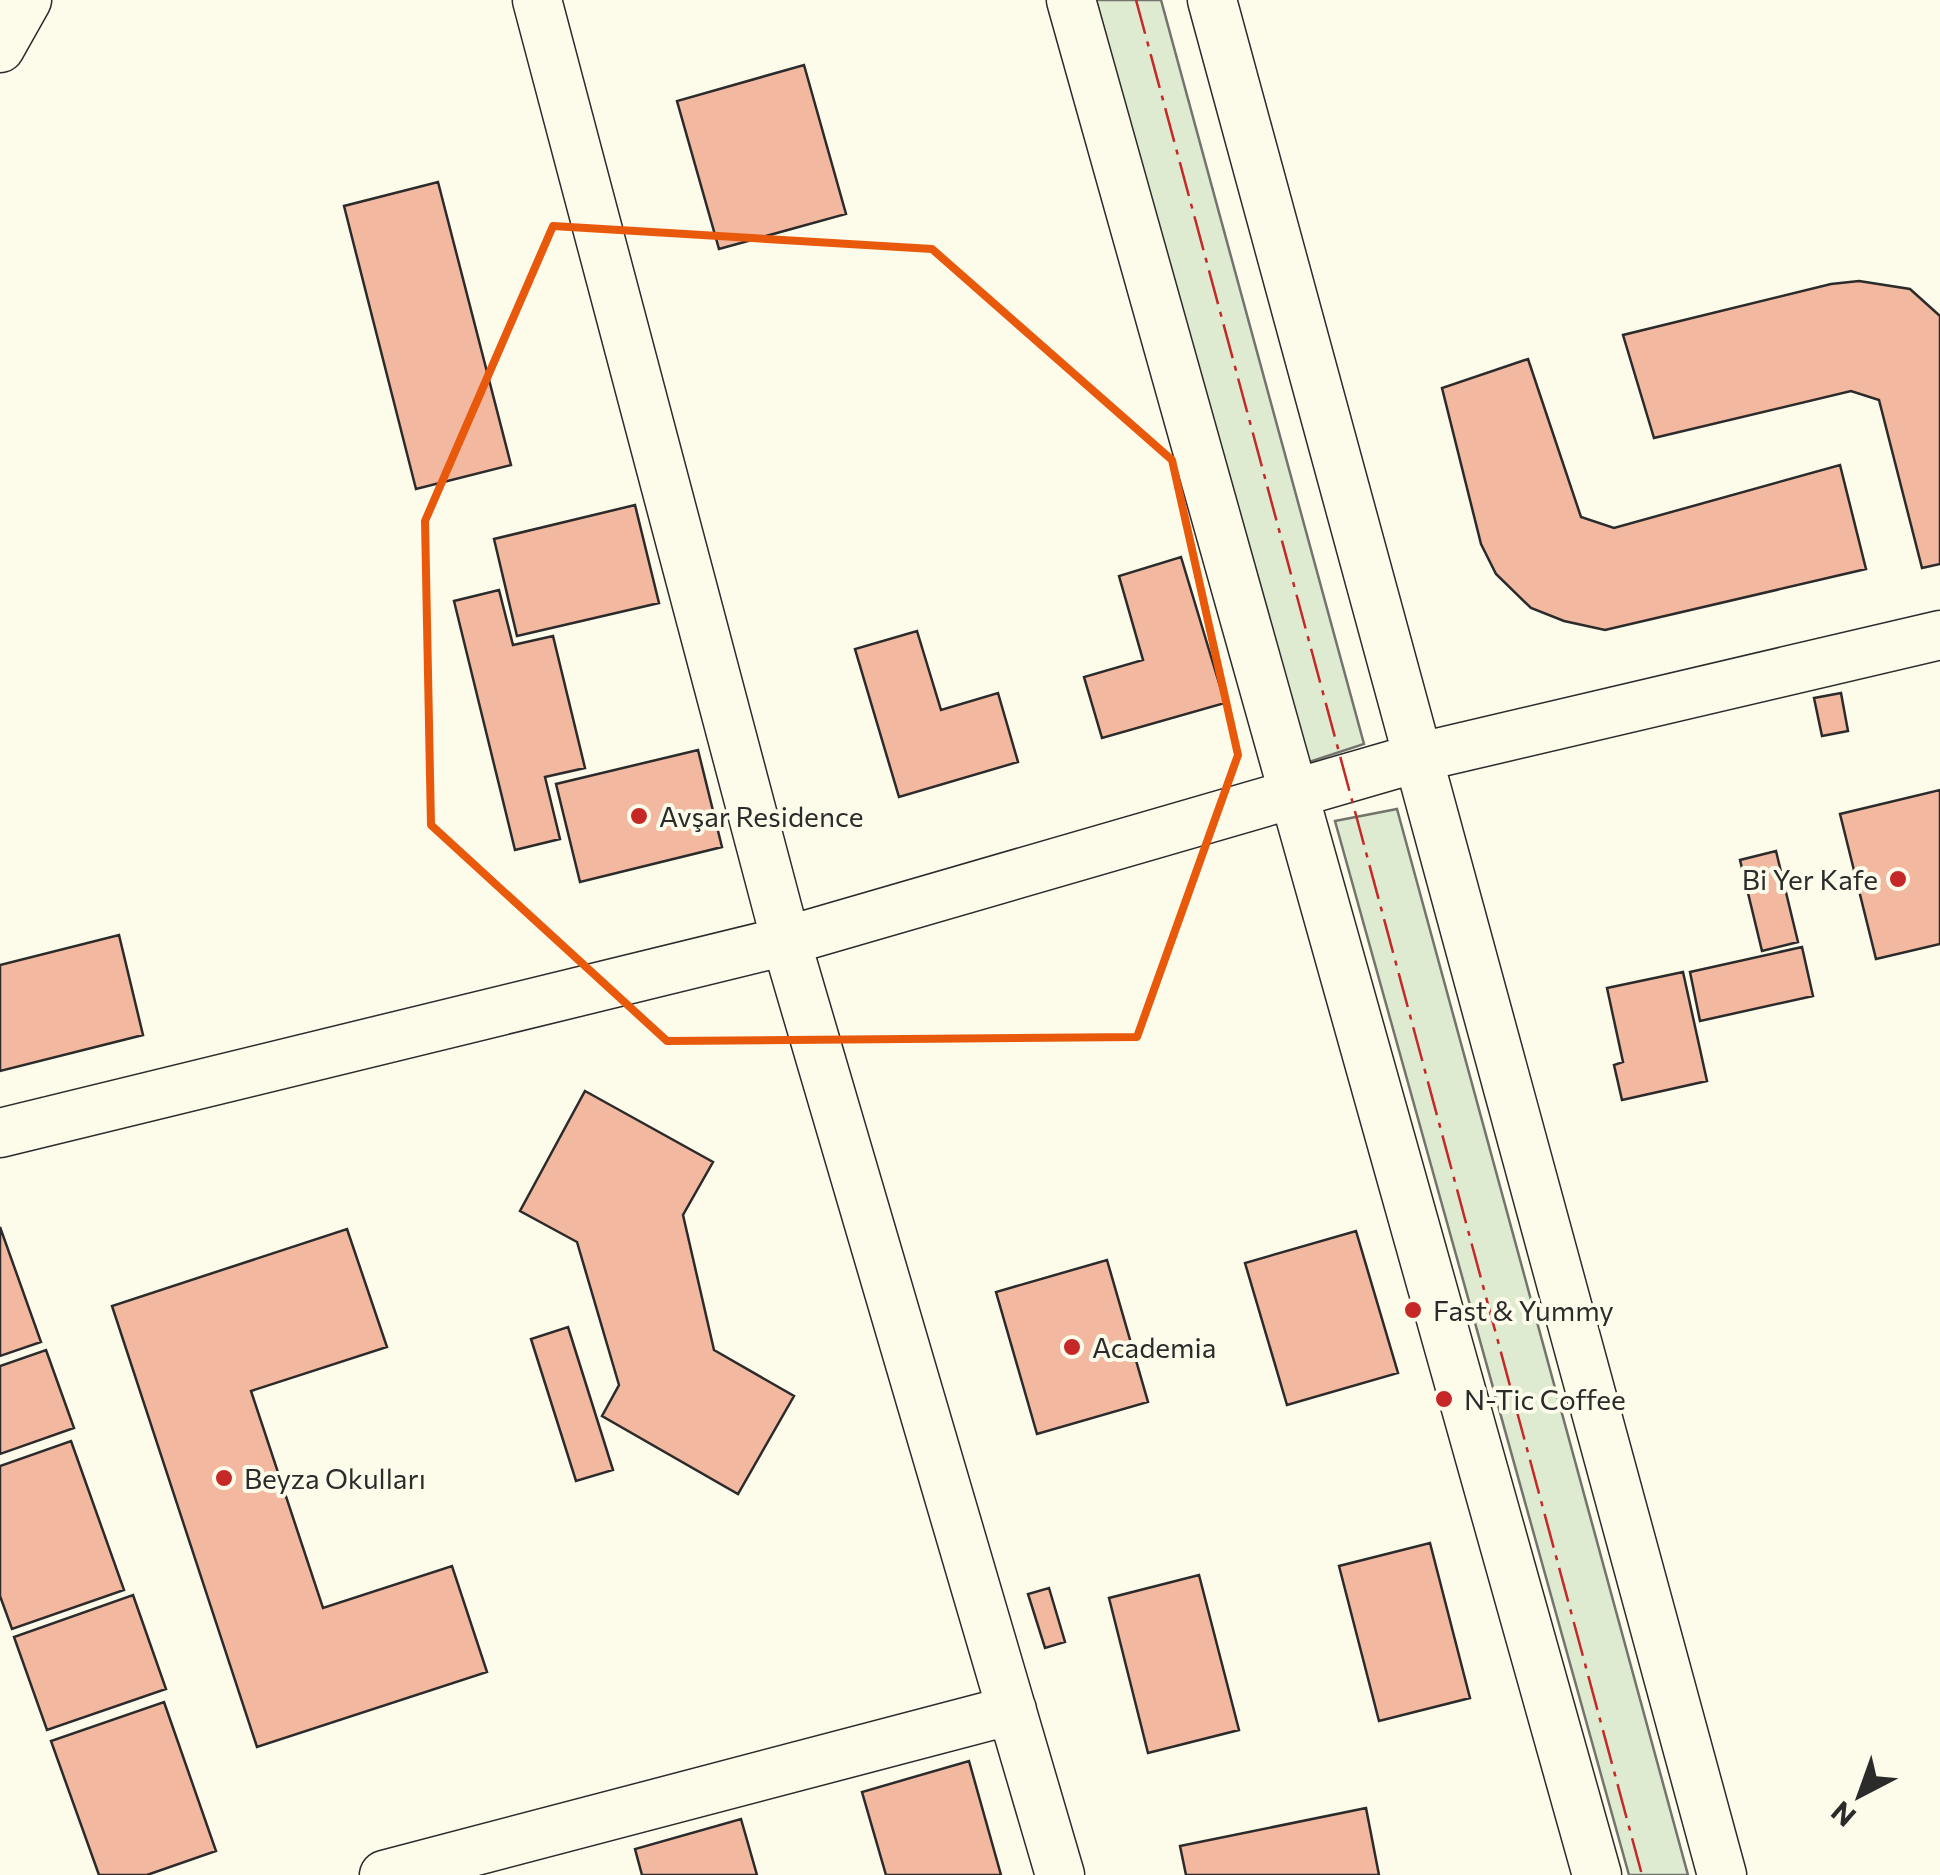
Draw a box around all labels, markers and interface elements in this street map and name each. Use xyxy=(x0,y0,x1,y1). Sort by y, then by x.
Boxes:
place label: Avşar Residence xyxy=(659,799,864,833)
marker: Avşar Residence xyxy=(628,805,650,827)
place label: Bi Yer Kafe xyxy=(1742,862,1878,896)
marker: Bi Yer Kafe xyxy=(1887,868,1909,890)
place label: Fast & Yummy xyxy=(1433,1293,1614,1327)
marker: Fast & Yummy xyxy=(1402,1299,1424,1321)
place label: Academia xyxy=(1092,1330,1216,1364)
marker: Academia xyxy=(1061,1336,1083,1358)
place label: N-Tic Coffee xyxy=(1464,1382,1626,1416)
marker: N-Tic Coffee xyxy=(1433,1388,1455,1410)
place label: Beyza Okulları xyxy=(244,1461,426,1495)
marker: Beyza Okulları xyxy=(213,1467,235,1489)
north arrow xyxy=(1810,1745,1910,1845)
text: N xyxy=(1824,1795,1862,1834)

